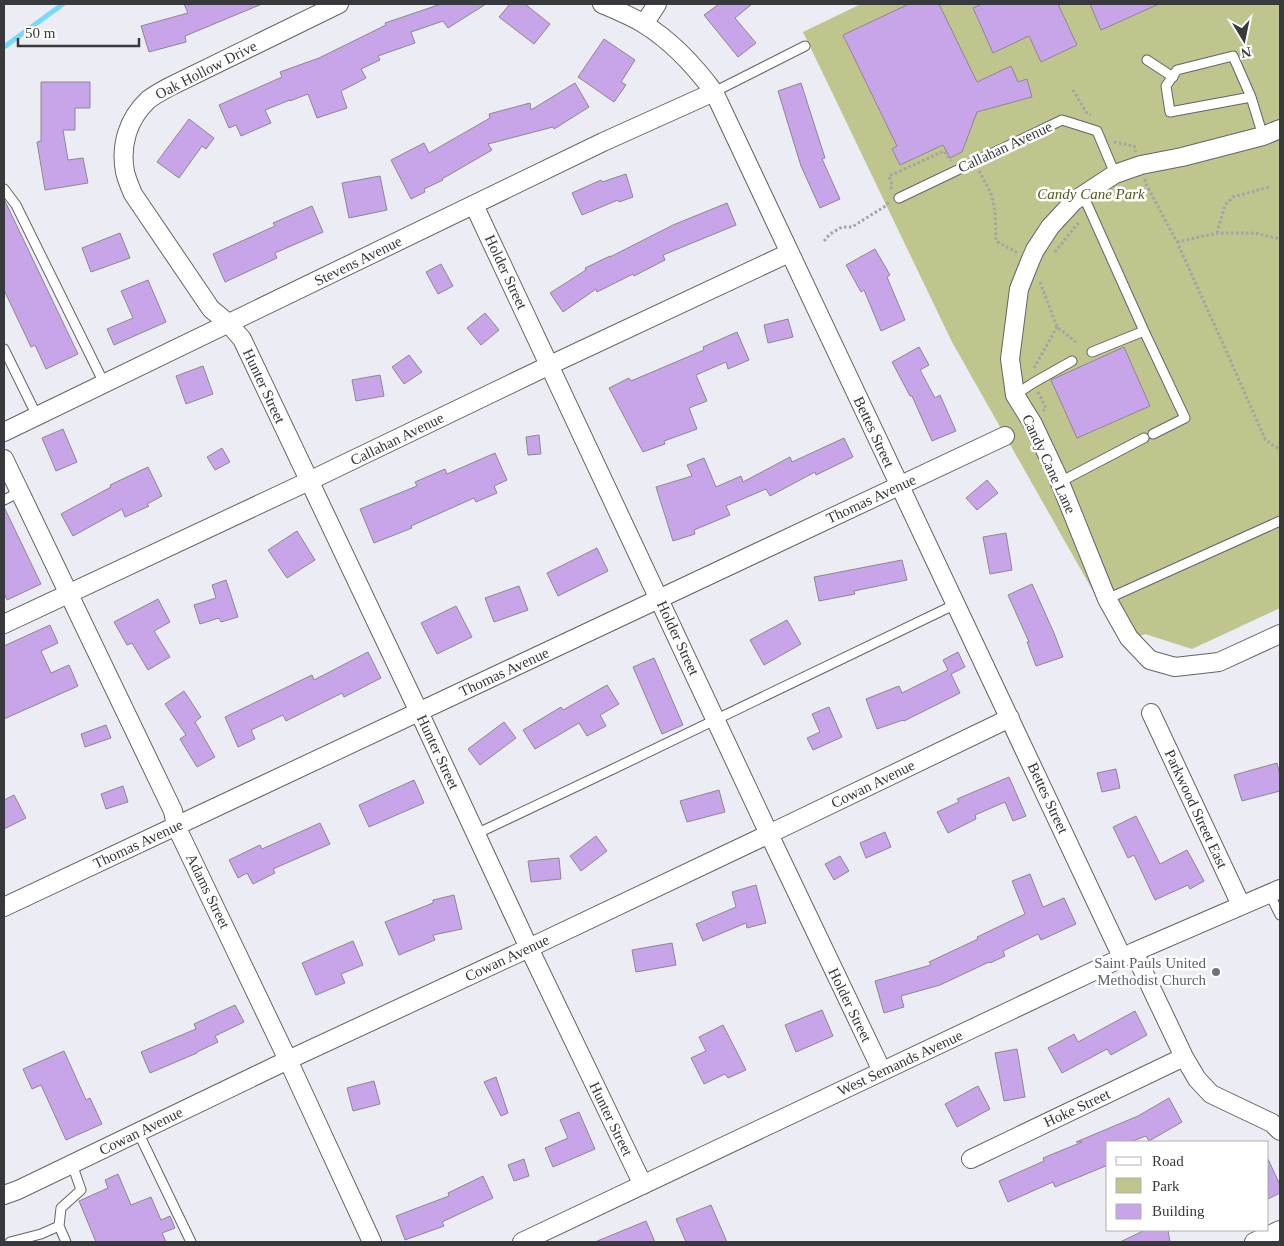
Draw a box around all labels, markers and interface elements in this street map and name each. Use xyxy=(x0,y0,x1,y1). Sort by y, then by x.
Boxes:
scale bar xyxy=(18,15,139,47)
north arrow xyxy=(1219,15,1269,65)
text: 50 m xyxy=(25,25,56,41)
street label: Oak Hollow Drive xyxy=(153,37,260,102)
text: N xyxy=(1240,44,1252,61)
street label: Callahan Avenue xyxy=(955,118,1055,176)
park label: Candy Cane Park xyxy=(1037,186,1145,202)
street label: Holder Street xyxy=(482,232,531,313)
street label: Stevens Avenue xyxy=(312,233,405,289)
street label: Hunter Street xyxy=(240,346,289,427)
street label: Bettes Street xyxy=(851,394,898,471)
street label: Callahan Avenue xyxy=(348,409,447,468)
street label: Candy Cane Lane xyxy=(1019,412,1079,516)
street label: Thomas Avenue xyxy=(824,471,919,527)
street label: Holder Street xyxy=(654,598,703,679)
street label: Thomas Avenue xyxy=(457,644,552,700)
street label: Hunter Street xyxy=(414,712,463,793)
street label: Parkwood Street East xyxy=(1161,747,1231,872)
street label: Cowan Avenue xyxy=(829,757,918,811)
street label: Bettes Street xyxy=(1025,760,1072,837)
street label: Thomas Avenue xyxy=(91,816,186,872)
street label: Adams Street xyxy=(183,851,233,932)
street label: Cowan Avenue xyxy=(462,931,552,984)
place label: Saint Pauls United Methodist Church xyxy=(1094,955,1206,988)
street label: Holder Street xyxy=(825,965,875,1045)
marker: Saint Pauls United Methodist Church xyxy=(1210,966,1222,978)
street label: West Semands Avenue xyxy=(835,1027,965,1099)
street label: Hunter Street xyxy=(586,1079,636,1159)
street label: Hoke Street xyxy=(1041,1085,1113,1130)
street label: Cowan Avenue xyxy=(97,1104,186,1158)
legend xyxy=(1106,1141,1269,1231)
text: Road xyxy=(1152,1153,1184,1169)
text: Park xyxy=(1152,1178,1180,1194)
text: Building xyxy=(1152,1203,1205,1219)

